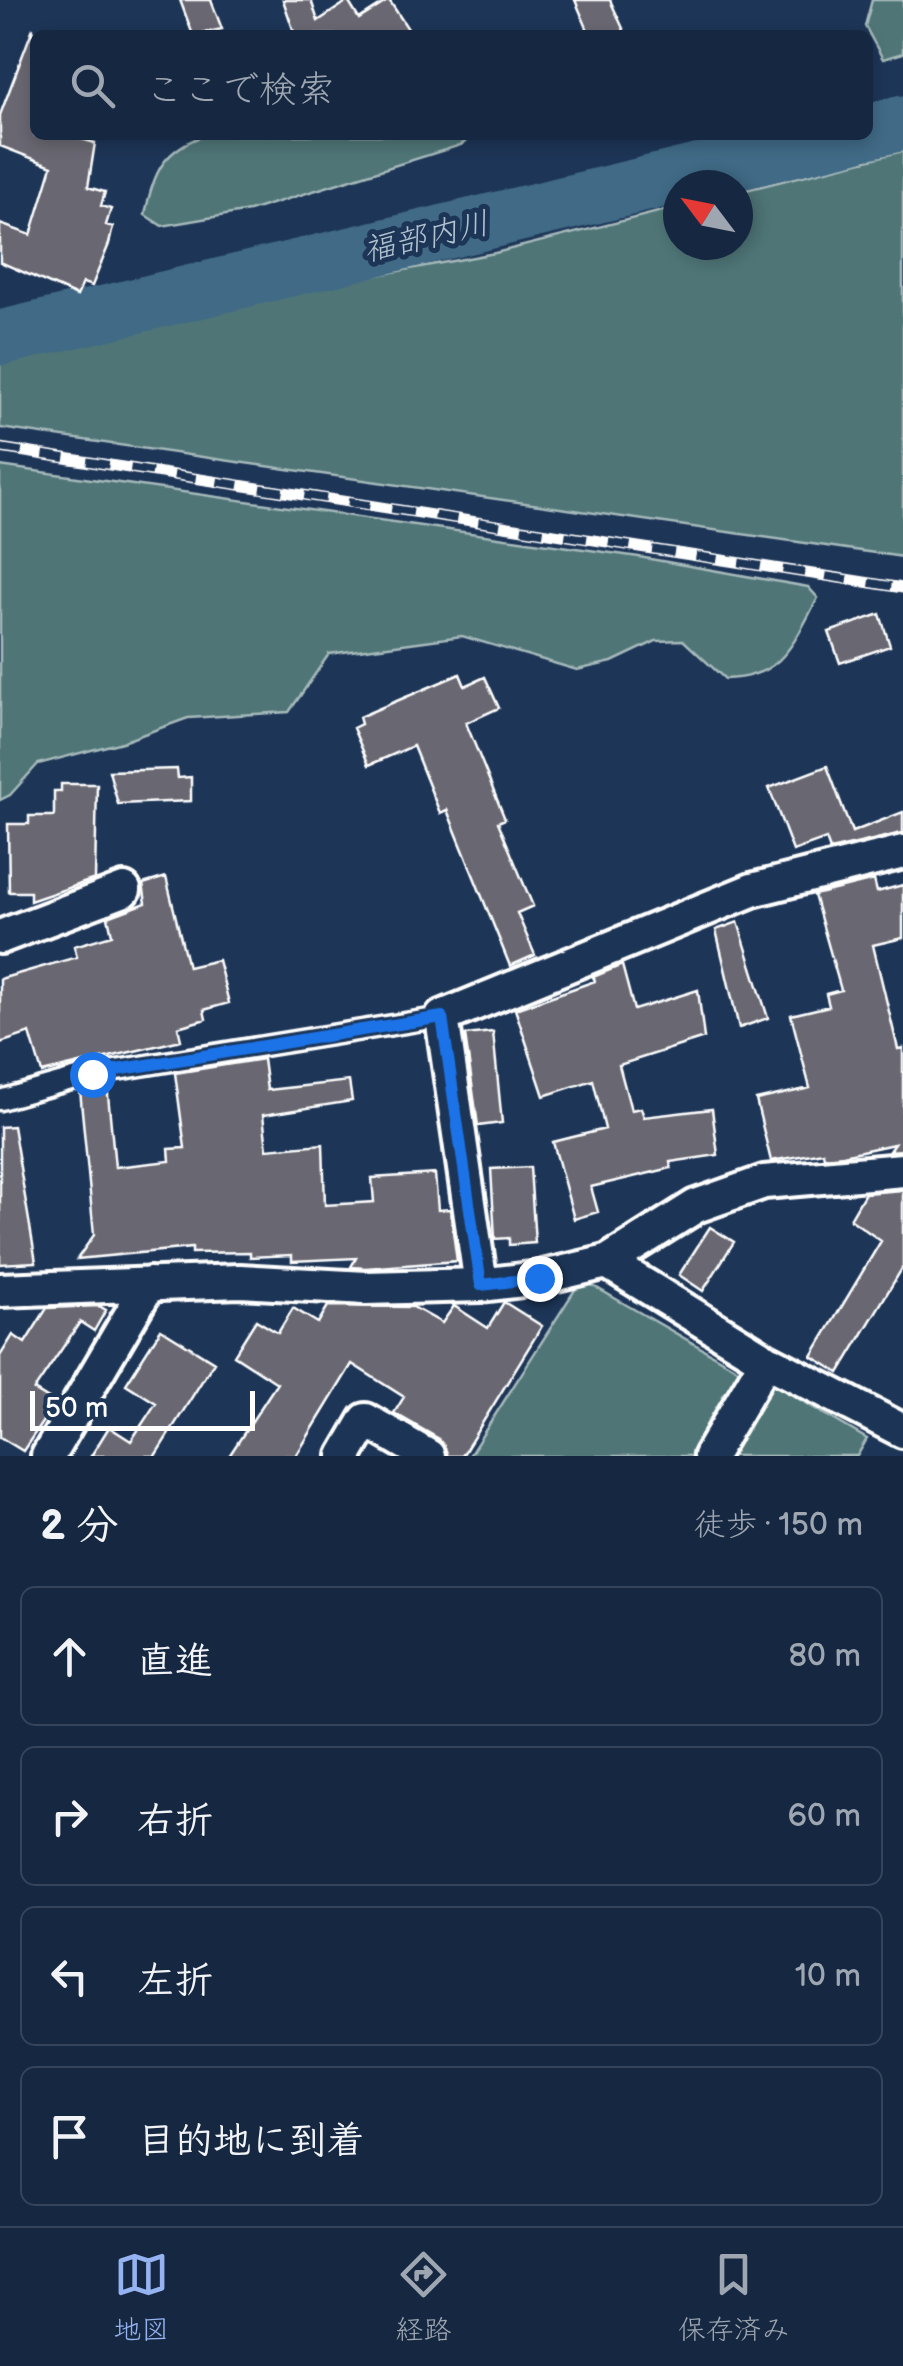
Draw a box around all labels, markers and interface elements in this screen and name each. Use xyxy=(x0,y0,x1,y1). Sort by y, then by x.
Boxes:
search box xyxy=(30,30,873,140)
icon: search xyxy=(65,58,120,113)
text: ここで検索 xyxy=(145,68,335,113)
north arrow xyxy=(663,170,753,260)
water label: 福部内川 xyxy=(360,204,493,271)
route start xyxy=(70,1052,116,1098)
route end xyxy=(517,1256,563,1302)
scale bar xyxy=(30,1386,255,1430)
text: 50 m xyxy=(45,1392,108,1425)
text: 2 分 xyxy=(40,1501,119,1552)
text: 徒歩 · 150 m xyxy=(693,1506,863,1545)
icon: ahead xyxy=(42,1629,97,1684)
text: 80 m xyxy=(788,1637,861,1676)
text: 直進 xyxy=(137,1639,213,1684)
icon: right xyxy=(42,1789,97,1844)
text: 60 m xyxy=(788,1797,861,1836)
text: 右折 xyxy=(137,1799,213,1844)
icon: left xyxy=(42,1949,97,2004)
text: 10 m xyxy=(795,1957,861,1996)
text: 左折 xyxy=(137,1959,213,2004)
icon: arrive xyxy=(42,2109,97,2164)
text: 目的地に到着 xyxy=(137,2119,365,2164)
tab: 地図 xyxy=(113,2247,169,2347)
tab: 経路 xyxy=(395,2247,452,2347)
tab: 保存済み xyxy=(678,2247,790,2347)

